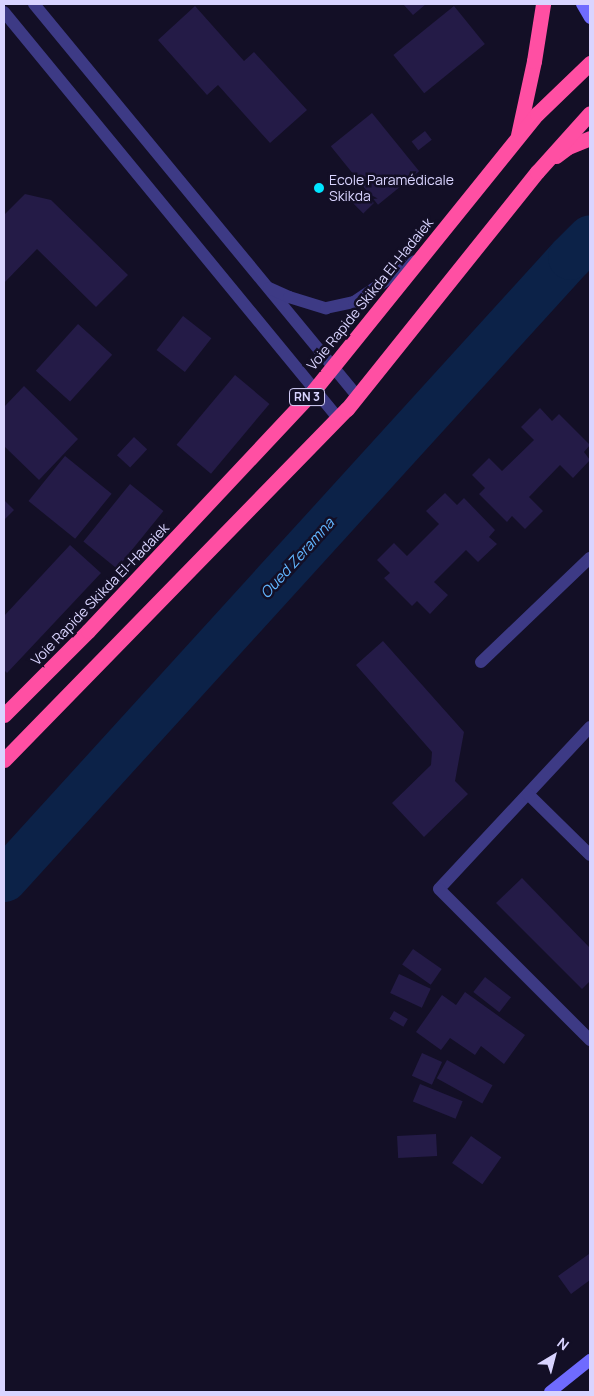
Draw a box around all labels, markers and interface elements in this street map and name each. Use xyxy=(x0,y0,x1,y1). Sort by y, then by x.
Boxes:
place label: Ecole Paramédicale Skikda xyxy=(329,172,454,204)
marker: Ecole Paramédicale Skikda xyxy=(313,182,325,194)
street label: Voie Rapide Skikda El-Hadaiek xyxy=(303,214,437,374)
road number: RN 3 xyxy=(288,388,326,407)
water label: Oued Zeramna xyxy=(256,514,338,602)
street label: Voie Rapide Skikda El-Hadaiek xyxy=(28,519,172,669)
north arrow xyxy=(529,1331,579,1381)
text: N xyxy=(554,1333,573,1354)

